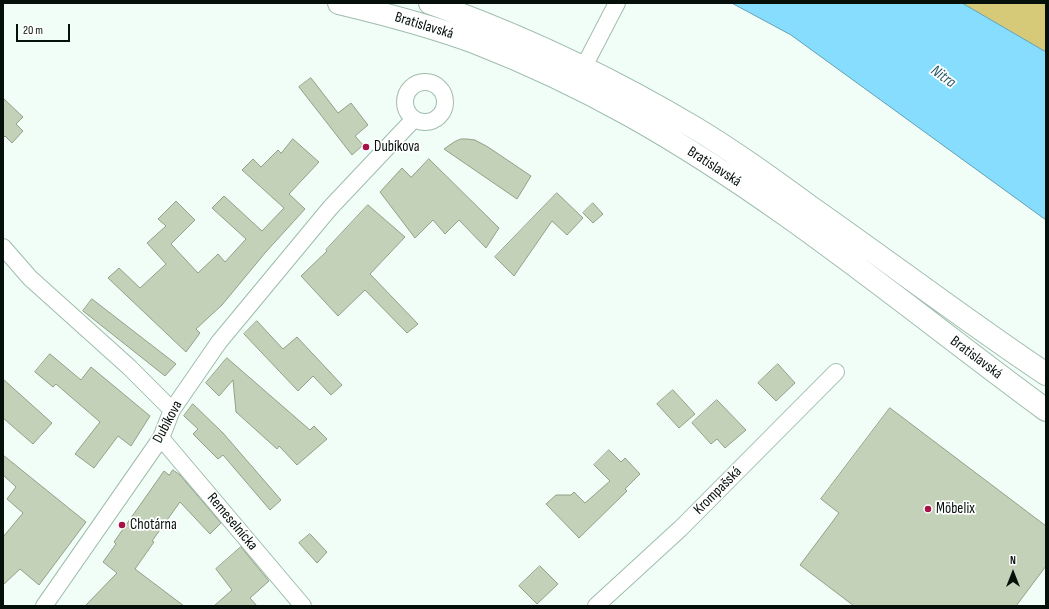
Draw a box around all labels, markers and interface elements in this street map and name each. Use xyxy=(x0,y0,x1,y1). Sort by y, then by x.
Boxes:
street label: Bratislavská xyxy=(392,9,456,43)
scale bar xyxy=(18,16,72,42)
text: 20 m xyxy=(23,23,43,38)
water label: Nitra xyxy=(927,61,959,93)
place label: Dubíkova xyxy=(374,138,420,156)
marker: Dubíkova xyxy=(361,142,371,152)
street label: Bratislavská xyxy=(684,143,744,191)
street label: Bratislavská xyxy=(946,333,1006,383)
street label: Dubíkova xyxy=(149,398,187,446)
street label: Krompašská xyxy=(690,463,746,519)
street label: Remeselnícka xyxy=(203,490,261,554)
place label: Möbelix xyxy=(936,500,975,518)
marker: Möbelix xyxy=(923,504,933,514)
place label: Chotárna xyxy=(130,516,177,534)
marker: Chotárna xyxy=(117,520,127,530)
north arrow xyxy=(993,553,1033,593)
text: N xyxy=(1010,554,1016,567)

